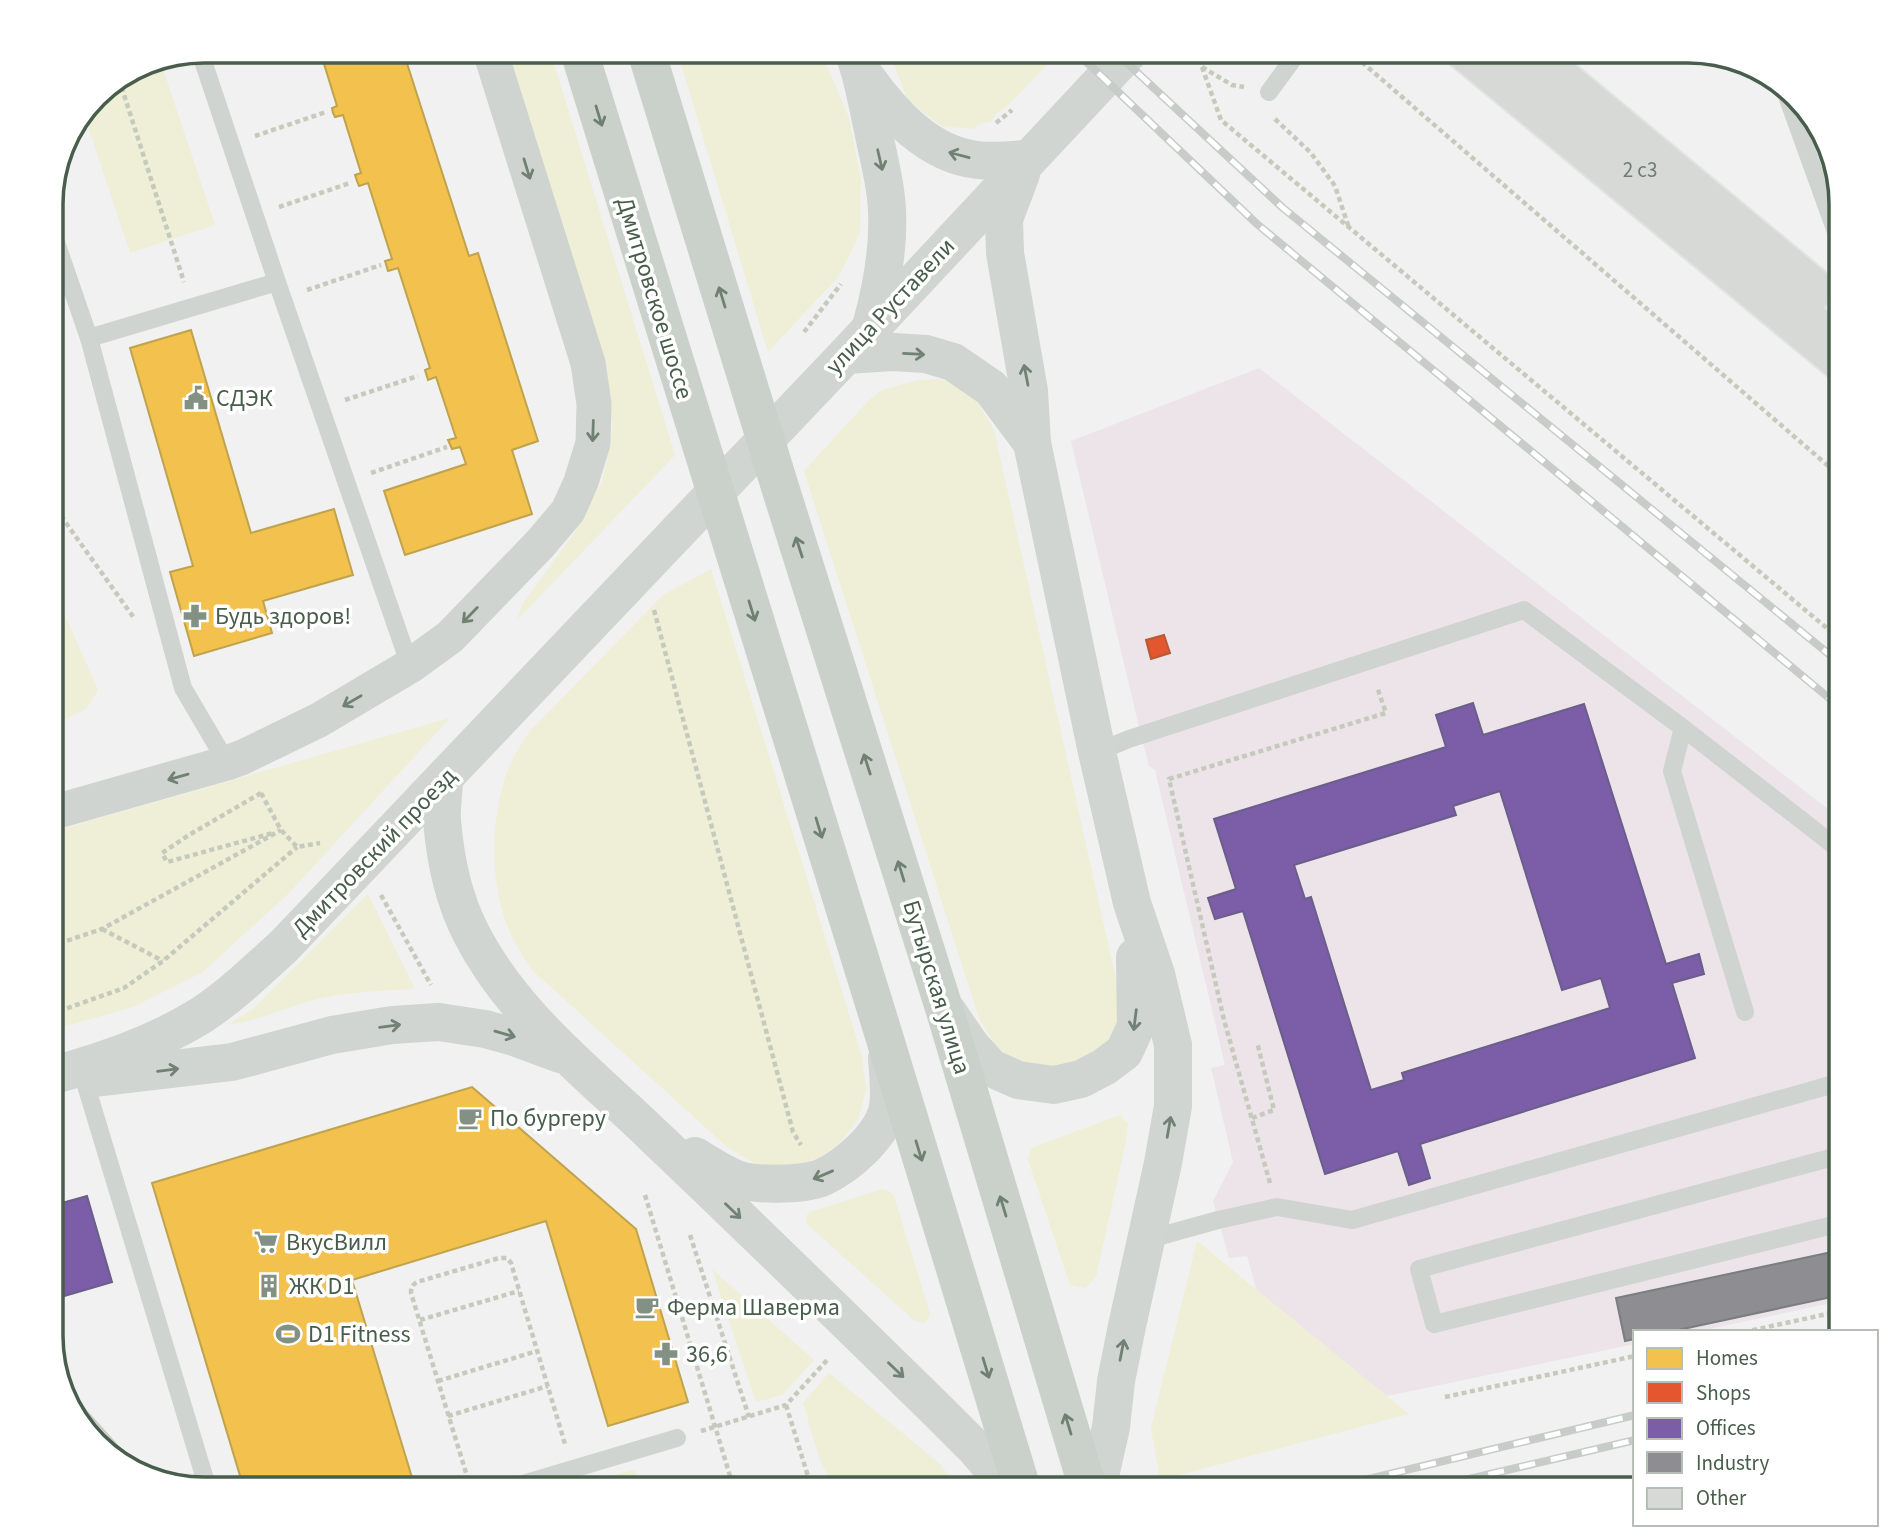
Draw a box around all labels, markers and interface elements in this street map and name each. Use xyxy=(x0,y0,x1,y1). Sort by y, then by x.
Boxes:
one-way arrow xyxy=(593,105,606,127)
one-way arrow xyxy=(873,148,887,171)
one-way arrow xyxy=(948,148,970,161)
house number: 2 с3 xyxy=(1623,155,1657,185)
one-way arrow xyxy=(522,157,534,179)
street label: Дмитровское шоссе xyxy=(607,193,702,404)
street label: улица Руставели xyxy=(817,230,963,383)
one-way arrow xyxy=(714,286,727,308)
one-way arrow xyxy=(902,347,925,360)
one-way arrow xyxy=(1018,364,1032,387)
place label: СДЭК xyxy=(216,381,273,416)
public building icon: СДЭК xyxy=(182,384,210,412)
one-way arrow xyxy=(586,419,600,442)
one-way arrow xyxy=(792,536,804,558)
place label: Будь здоров! xyxy=(215,599,351,634)
one-way arrow xyxy=(746,599,759,621)
pharmacy icon: Будь здоров! xyxy=(181,602,209,630)
one-way arrow xyxy=(462,607,479,624)
one-way arrow xyxy=(342,694,362,708)
one-way arrow xyxy=(860,753,873,775)
street label: Дмитровский проезд xyxy=(284,760,465,945)
one-way arrow xyxy=(167,772,189,785)
one-way arrow xyxy=(814,817,827,839)
one-way arrow xyxy=(894,860,907,882)
street label: Бутырская улица xyxy=(893,896,980,1078)
one-way arrow xyxy=(1128,1008,1141,1031)
one-way arrow xyxy=(378,1019,401,1032)
one-way arrow xyxy=(494,1029,516,1042)
one-way arrow xyxy=(156,1063,178,1076)
place label: По бургеру xyxy=(490,1101,606,1136)
cafe icon: По бургеру xyxy=(456,1104,484,1132)
one-way arrow xyxy=(1163,1116,1176,1139)
one-way arrow xyxy=(914,1140,927,1162)
one-way arrow xyxy=(813,1169,834,1182)
one-way arrow xyxy=(996,1195,1009,1217)
one-way arrow xyxy=(724,1203,741,1220)
place label: ВкусВилл xyxy=(286,1225,387,1260)
supermarket icon: ВкусВилл xyxy=(252,1228,280,1256)
place label: ЖК D1 xyxy=(289,1269,354,1304)
building icon: ЖК D1 xyxy=(255,1272,283,1300)
place label: Ферма Шаверма xyxy=(667,1290,840,1325)
cafe icon: Ферма Шаверма xyxy=(633,1293,661,1321)
place label: D1 Fitness xyxy=(308,1317,411,1352)
sports icon: D1 Fitness xyxy=(274,1320,302,1348)
legend xyxy=(1633,1330,1878,1526)
place label: 36,6 xyxy=(686,1337,728,1372)
one-way arrow xyxy=(1116,1339,1130,1362)
pharmacy icon: 36,6 xyxy=(652,1340,680,1368)
text: Homes xyxy=(1696,1343,1758,1373)
one-way arrow xyxy=(980,1357,993,1379)
one-way arrow xyxy=(887,1361,904,1378)
text: Shops xyxy=(1696,1378,1751,1408)
one-way arrow xyxy=(1061,1413,1074,1435)
text: Offices xyxy=(1696,1413,1756,1443)
text: Industry xyxy=(1696,1448,1769,1478)
text: Other xyxy=(1696,1483,1747,1513)

